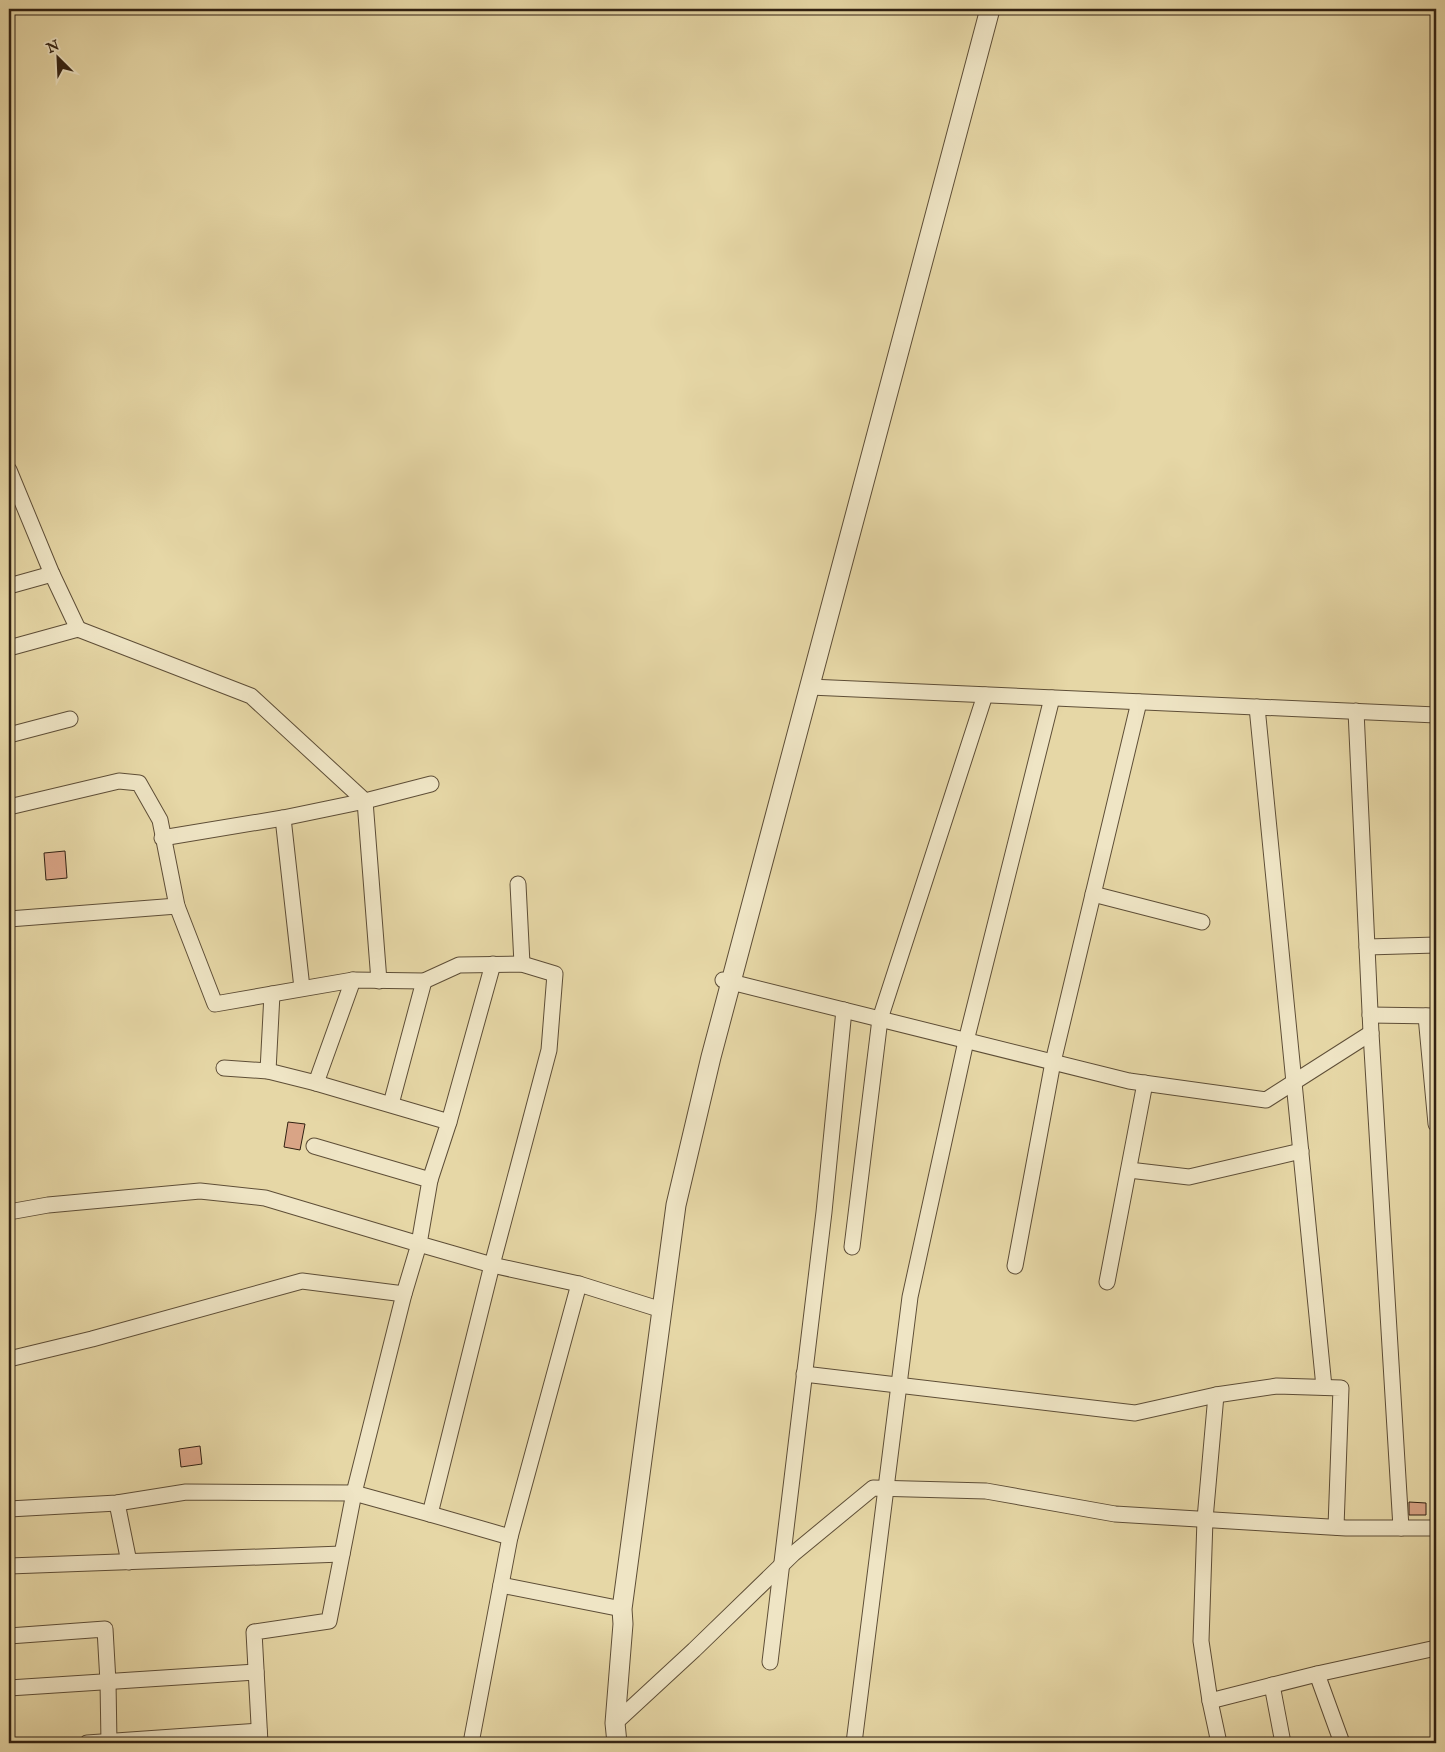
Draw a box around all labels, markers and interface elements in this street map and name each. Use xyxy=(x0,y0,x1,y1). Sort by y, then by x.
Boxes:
north arrow xyxy=(32,32,82,82)
text: N xyxy=(43,36,62,58)

